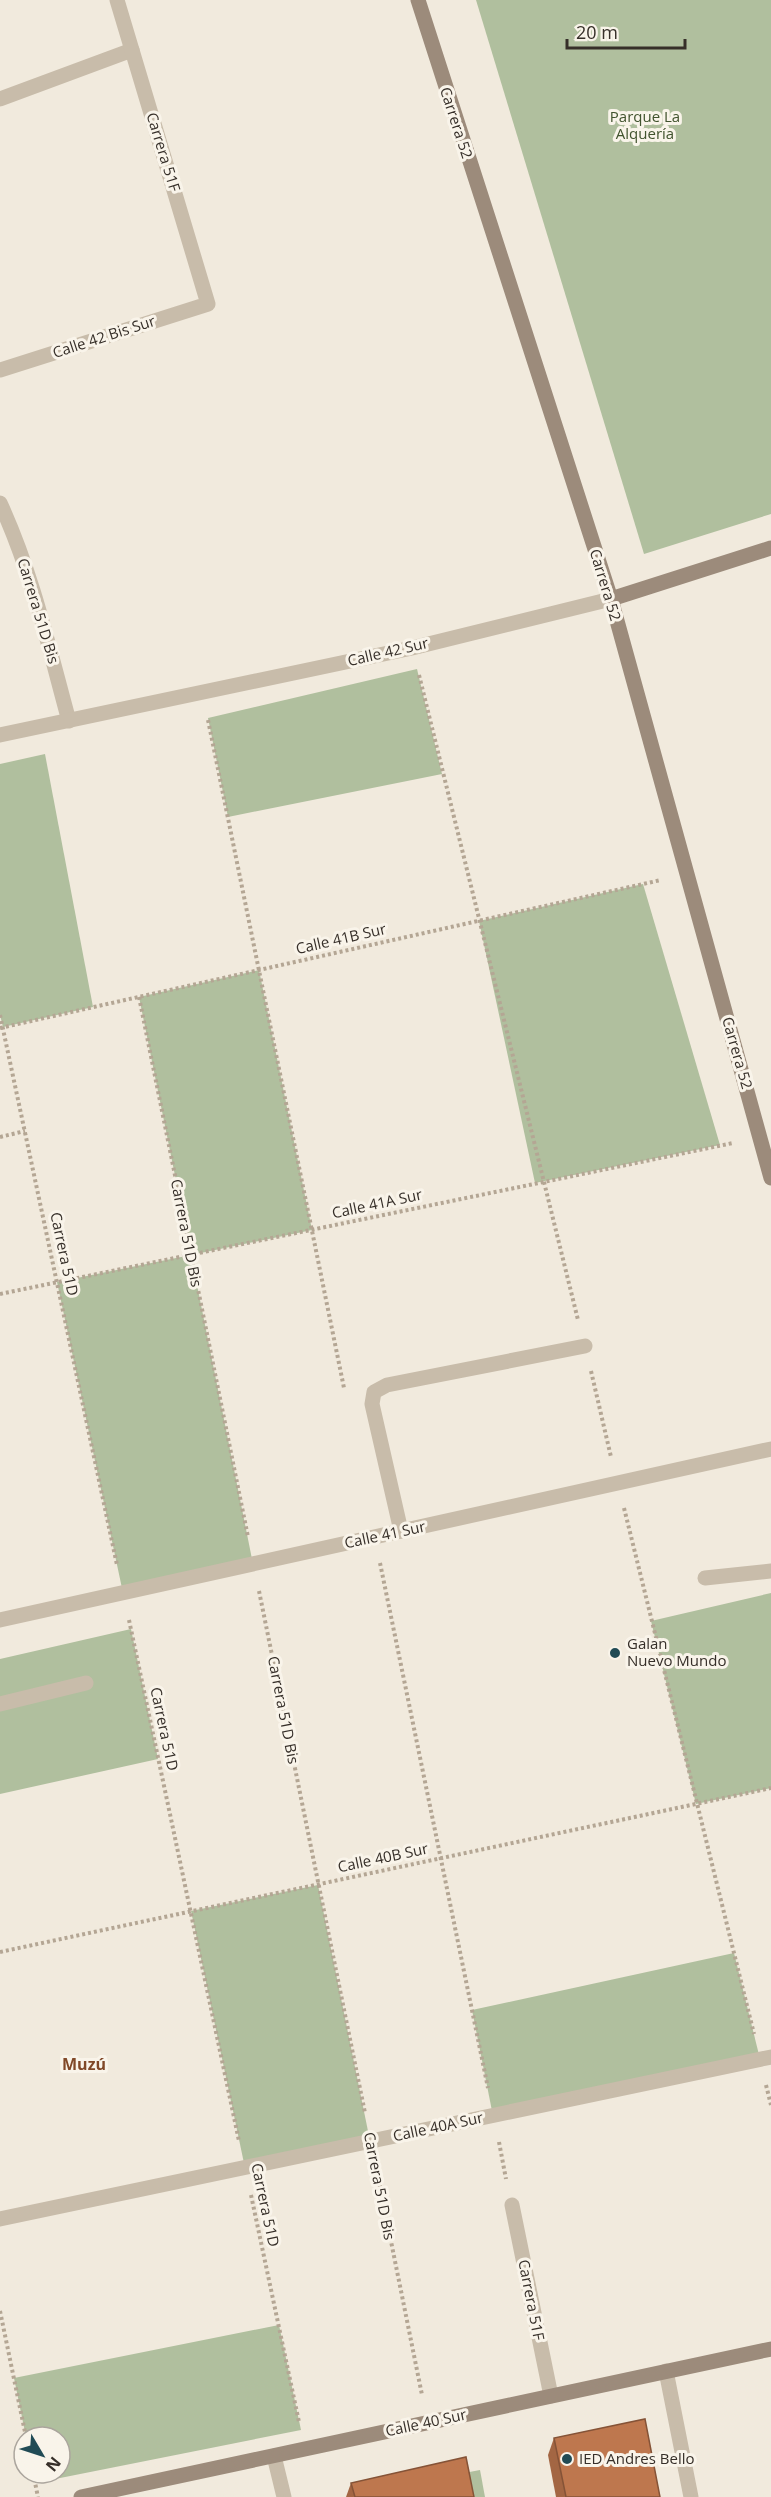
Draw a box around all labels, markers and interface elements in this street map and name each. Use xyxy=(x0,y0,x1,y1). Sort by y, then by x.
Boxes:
scale bar xyxy=(567,12,686,50)
text: 20 m xyxy=(576,20,618,44)
street label: Carrera 52 xyxy=(436,84,478,161)
park label: Parque La Alquería xyxy=(610,106,680,143)
street label: Carrera 51F xyxy=(142,110,186,194)
street label: Calle 42 Bis Sur xyxy=(50,310,158,362)
street label: Carrera 52 xyxy=(586,546,626,623)
street label: Carrera 51D Bis xyxy=(13,555,65,666)
street label: Calle 42 Sur xyxy=(345,632,430,670)
street label: Calle 41B Sur xyxy=(294,918,388,958)
street label: Carrera 52 xyxy=(718,1014,758,1091)
street label: Carrera 51D Bis xyxy=(167,1177,207,1288)
street label: Calle 41A Sur xyxy=(330,1184,424,1222)
street label: Carrera 51D xyxy=(46,1210,84,1297)
street label: Calle 41 Sur xyxy=(342,1516,427,1552)
place label: Galan Nuevo Mundo xyxy=(627,1633,726,1670)
marker: Galan Nuevo Mundo xyxy=(608,1646,622,1660)
street label: Carrera 51D Bis xyxy=(264,1654,304,1765)
street label: Carrera 51D xyxy=(146,1685,184,1772)
street label: Calle 40B Sur xyxy=(336,1838,430,1876)
district label: Muzú xyxy=(62,2053,106,2075)
street label: Calle 40A Sur xyxy=(391,2107,485,2145)
street label: Carrera 51D Bis xyxy=(360,2130,400,2241)
street label: Carrera 51D xyxy=(247,2161,285,2248)
street label: Carrera 51F xyxy=(514,2258,550,2342)
street label: Calle 40 Sur xyxy=(383,2404,468,2440)
north arrow xyxy=(12,2425,72,2485)
place label: IED Andres Bello xyxy=(579,2448,694,2468)
text: N xyxy=(41,2452,66,2476)
marker: IED Andres Bello xyxy=(560,2452,574,2466)

